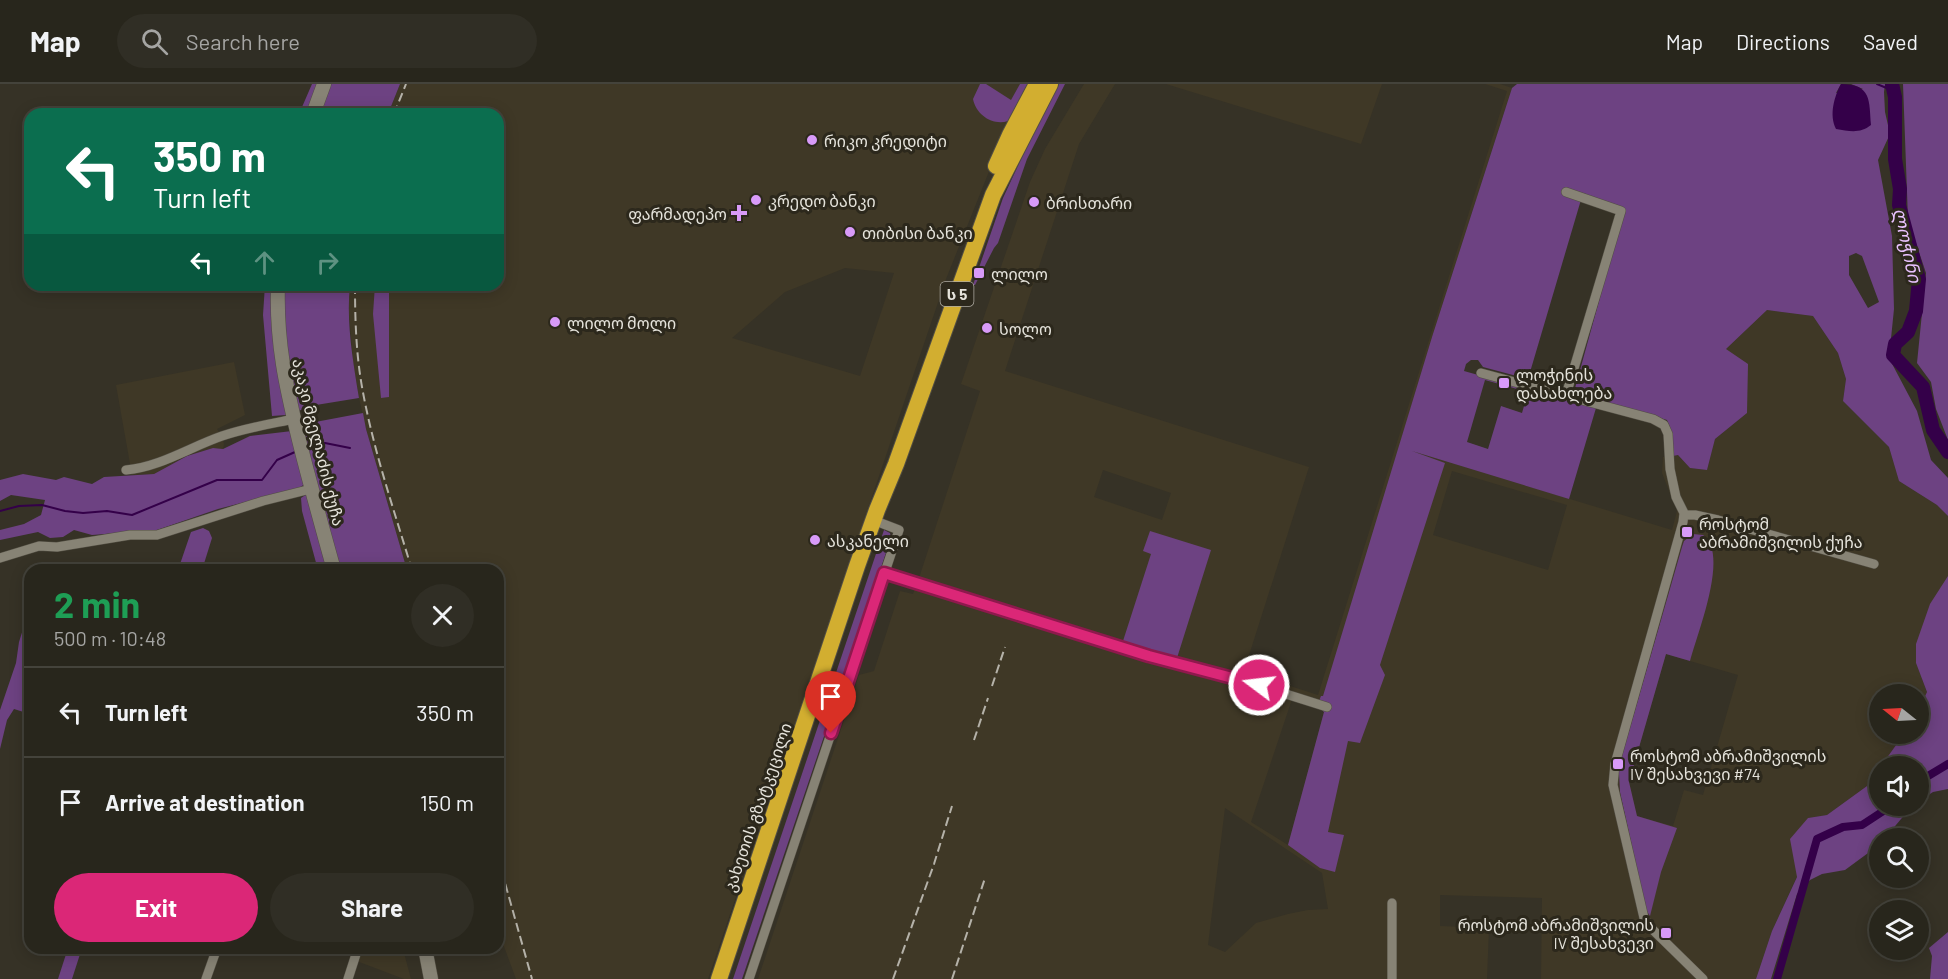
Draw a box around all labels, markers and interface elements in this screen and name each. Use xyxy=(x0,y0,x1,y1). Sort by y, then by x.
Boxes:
search box xyxy=(117,14,537,68)
text: Map xyxy=(30,24,81,58)
icon: search xyxy=(138,25,171,58)
text: Search here xyxy=(186,28,300,54)
text: Map xyxy=(1666,29,1703,54)
text: Directions xyxy=(1736,29,1830,54)
text: Saved xyxy=(1863,29,1918,54)
text: 350 m xyxy=(153,130,266,180)
place label: რიკო კრედიტი xyxy=(824,131,947,152)
icon: left xyxy=(54,132,132,210)
marker: რიკო კრედიტი xyxy=(805,133,819,147)
text: Turn left xyxy=(153,181,251,213)
place label: კრედო ბანკი xyxy=(768,191,876,212)
marker: კრედო ბანკი xyxy=(749,193,763,207)
place label: ბრისთარი xyxy=(1046,193,1132,212)
marker: ბრისთარი xyxy=(1027,195,1041,209)
place label: ფარმადეპო xyxy=(628,204,727,225)
marker: ფარმადეპო xyxy=(732,206,746,220)
water label: ლოჭინი xyxy=(1888,206,1927,285)
place label: თიბისი ბანკი xyxy=(862,223,973,243)
marker: თიბისი ბანკი xyxy=(843,225,857,239)
icon: left xyxy=(185,246,218,279)
icon: ahead xyxy=(248,246,281,279)
icon: right xyxy=(311,246,344,279)
place label: ლილო xyxy=(991,264,1048,285)
marker: ლილო xyxy=(972,266,986,280)
road number: ს 5 xyxy=(940,282,974,306)
place label: ლილო მოლი xyxy=(567,313,676,334)
marker: ლილო მოლი xyxy=(548,315,562,329)
place label: სოლო xyxy=(999,319,1052,340)
marker: სოლო xyxy=(980,321,994,335)
street label: აკაკი მგელაძის ქუჩა xyxy=(287,356,349,528)
place label: ლოჭინის დასახლება xyxy=(1516,365,1612,404)
marker: ლოჭინის დასახლება xyxy=(1497,376,1511,390)
place label: როსტომ აბრამიშვილის ქუჩა xyxy=(1699,514,1863,553)
marker: როსტომ აბრამიშვილის ქუჩა xyxy=(1680,525,1694,539)
place label: ასკანელი xyxy=(827,531,909,552)
marker: ასკანელი xyxy=(808,533,822,547)
text: 2 min xyxy=(54,582,140,625)
button: close xyxy=(411,584,474,647)
text: 500 m · 10:48 xyxy=(54,626,166,650)
position arrow xyxy=(1227,653,1291,717)
pin xyxy=(805,671,856,733)
icon: arrive xyxy=(814,680,847,713)
north arrow xyxy=(1869,684,1929,744)
map controls xyxy=(1869,684,1929,960)
icon: left xyxy=(54,696,87,729)
text: Turn left xyxy=(105,699,188,725)
text: 350 m xyxy=(416,699,474,725)
street label: კახეთის გზატკეცილი xyxy=(719,720,797,895)
place label: როსტომ აბრამიშვილის IV შესახვევი #74 xyxy=(1630,746,1826,784)
button: sound xyxy=(1869,756,1929,816)
marker: როსტომ აბრამიშვილის IV შესახვევი #74 xyxy=(1611,757,1625,771)
icon: arrive xyxy=(54,786,87,819)
text: Arrive at destination xyxy=(105,789,304,815)
text: 150 m xyxy=(420,789,474,815)
button: search xyxy=(1869,828,1929,888)
button: Exit xyxy=(54,873,258,942)
button: Share xyxy=(270,873,474,942)
button: layers xyxy=(1869,900,1929,960)
place label: როსტომ აბრამიშვილის IV შესახვევი xyxy=(1458,915,1654,953)
marker: როსტომ აბრამიშვილის IV შესახვევი xyxy=(1659,926,1673,940)

